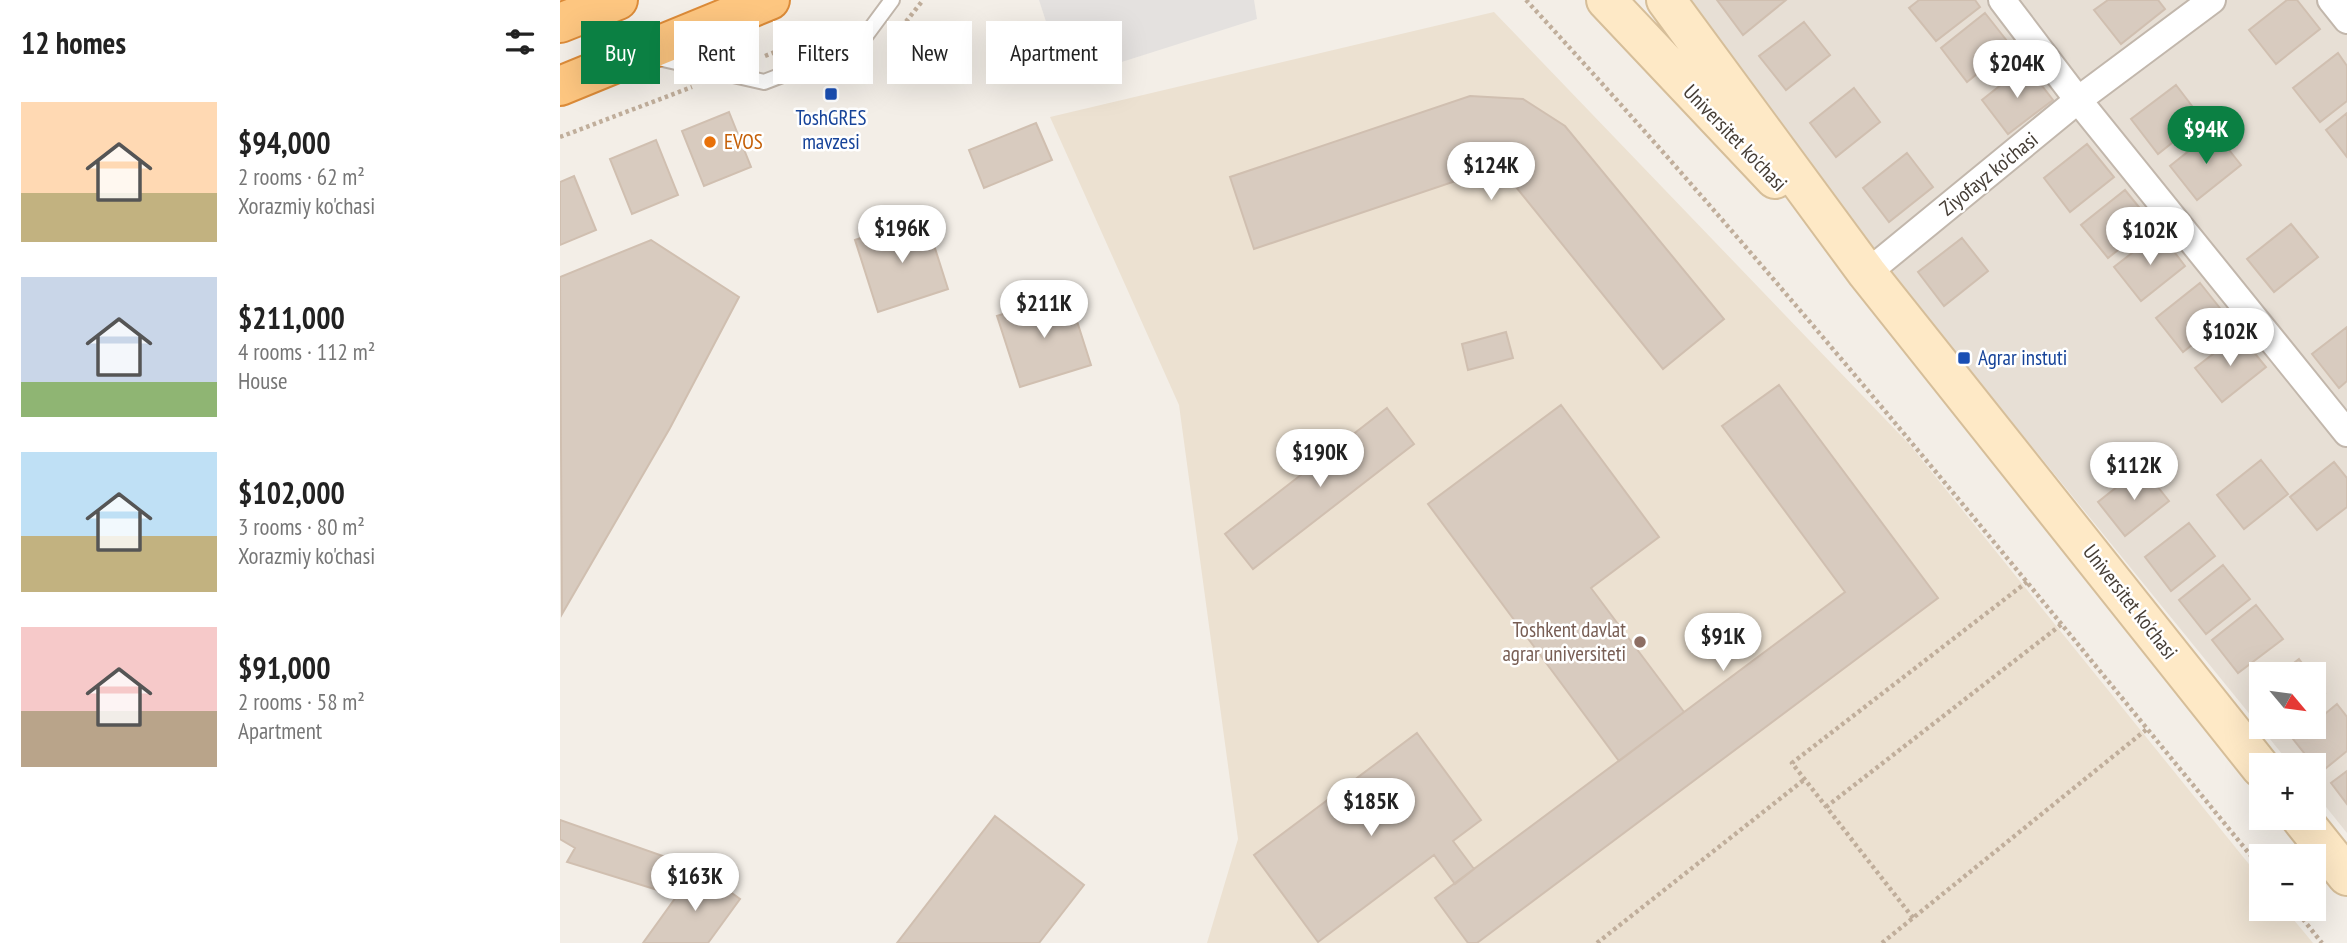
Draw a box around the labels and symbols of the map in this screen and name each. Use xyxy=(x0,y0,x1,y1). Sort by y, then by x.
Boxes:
pin: $204K xyxy=(1968,41,2066,100)
street label: Universitet ko'chasi xyxy=(1678,79,1793,197)
marker: ToshGRES mavzesi xyxy=(823,86,839,102)
place label: ToshGRES mavzesi xyxy=(795,104,867,155)
pin: $94K xyxy=(2165,106,2247,166)
street label: Ziyofayz ko'chasi xyxy=(1934,126,2043,221)
place label: EVOS xyxy=(724,128,763,155)
marker: EVOS xyxy=(702,134,718,150)
pin: $124K xyxy=(1442,142,1540,202)
pin: $196K xyxy=(853,205,951,265)
pin: $102K xyxy=(2101,208,2199,267)
pin: $211K xyxy=(995,280,1093,340)
pin: $102K xyxy=(2181,308,2279,368)
place label: Agrar instuti xyxy=(1978,344,2067,371)
marker: Agrar instuti xyxy=(1956,350,1972,366)
pin: $190K xyxy=(1271,430,1369,489)
pin: $112K xyxy=(2085,442,2183,502)
street label: Universitet ko'chasi xyxy=(2077,539,2184,665)
pin: $91K xyxy=(1682,614,1764,673)
place label: Toshkent davlat agrar universiteti xyxy=(1502,616,1626,667)
marker: Toshkent davlat agrar universiteti xyxy=(1632,634,1648,650)
north arrow xyxy=(2249,662,2326,738)
pin: $185K xyxy=(1322,778,1420,838)
pin: $163K xyxy=(646,853,744,913)

